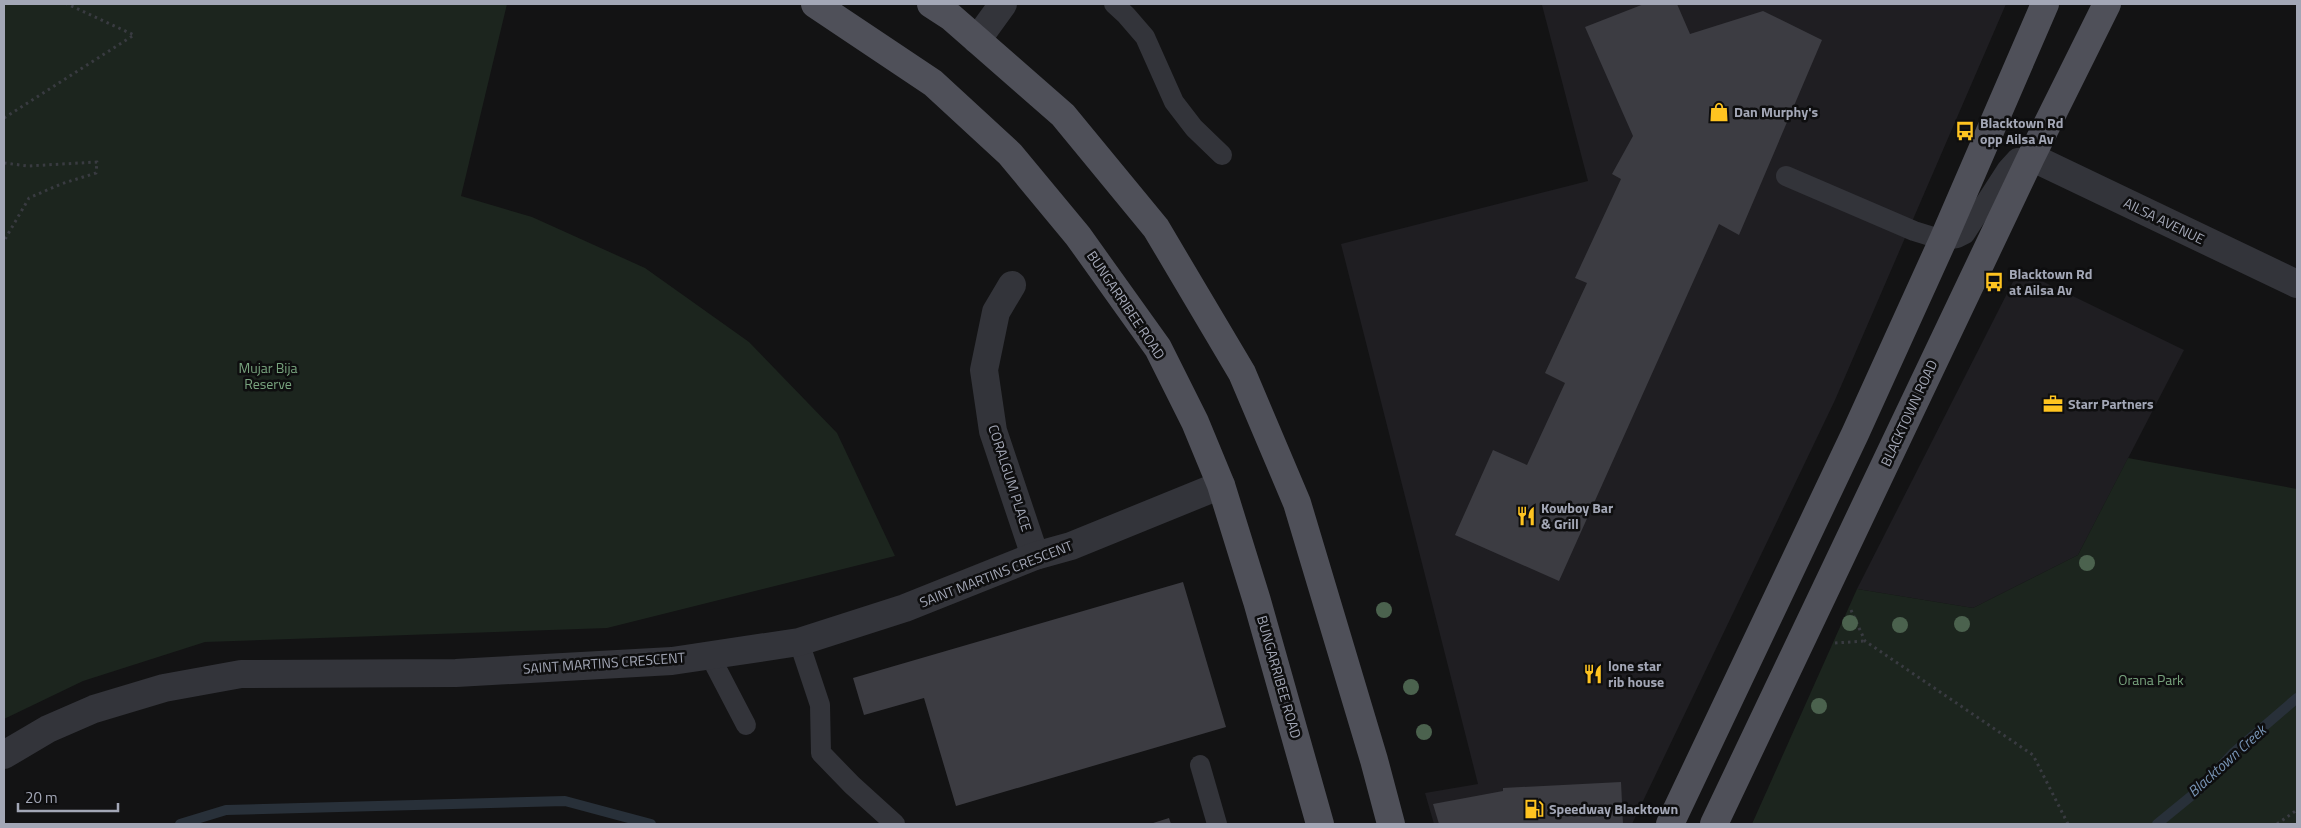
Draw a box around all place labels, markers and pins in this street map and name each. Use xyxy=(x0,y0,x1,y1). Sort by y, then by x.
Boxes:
shop icon: Dan Murphy's xyxy=(1708,101,1730,123)
place label: Dan Murphy's xyxy=(1734,101,1819,122)
place label: Blacktown Rd opp Ailsa Av xyxy=(1980,112,2063,149)
bus stop icon: Blacktown Rd opp Ailsa Av xyxy=(1954,120,1976,142)
place label: Blacktown Rd at Ailsa Av xyxy=(2009,263,2092,300)
bus stop icon: Blacktown Rd at Ailsa Av xyxy=(1983,271,2005,293)
office icon: Starr Partners xyxy=(2042,393,2064,415)
place label: Starr Partners xyxy=(2068,393,2154,414)
place label: Kowboy Bar & Grill xyxy=(1541,497,1613,534)
restaurant icon: Kowboy Bar & Grill xyxy=(1515,505,1537,527)
place label: lone star rib house xyxy=(1608,655,1664,692)
restaurant icon: lone star rib house xyxy=(1582,663,1604,685)
fuel station icon: Speedway Blacktown xyxy=(1523,798,1545,820)
place label: Speedway Blacktown xyxy=(1549,798,1678,819)

